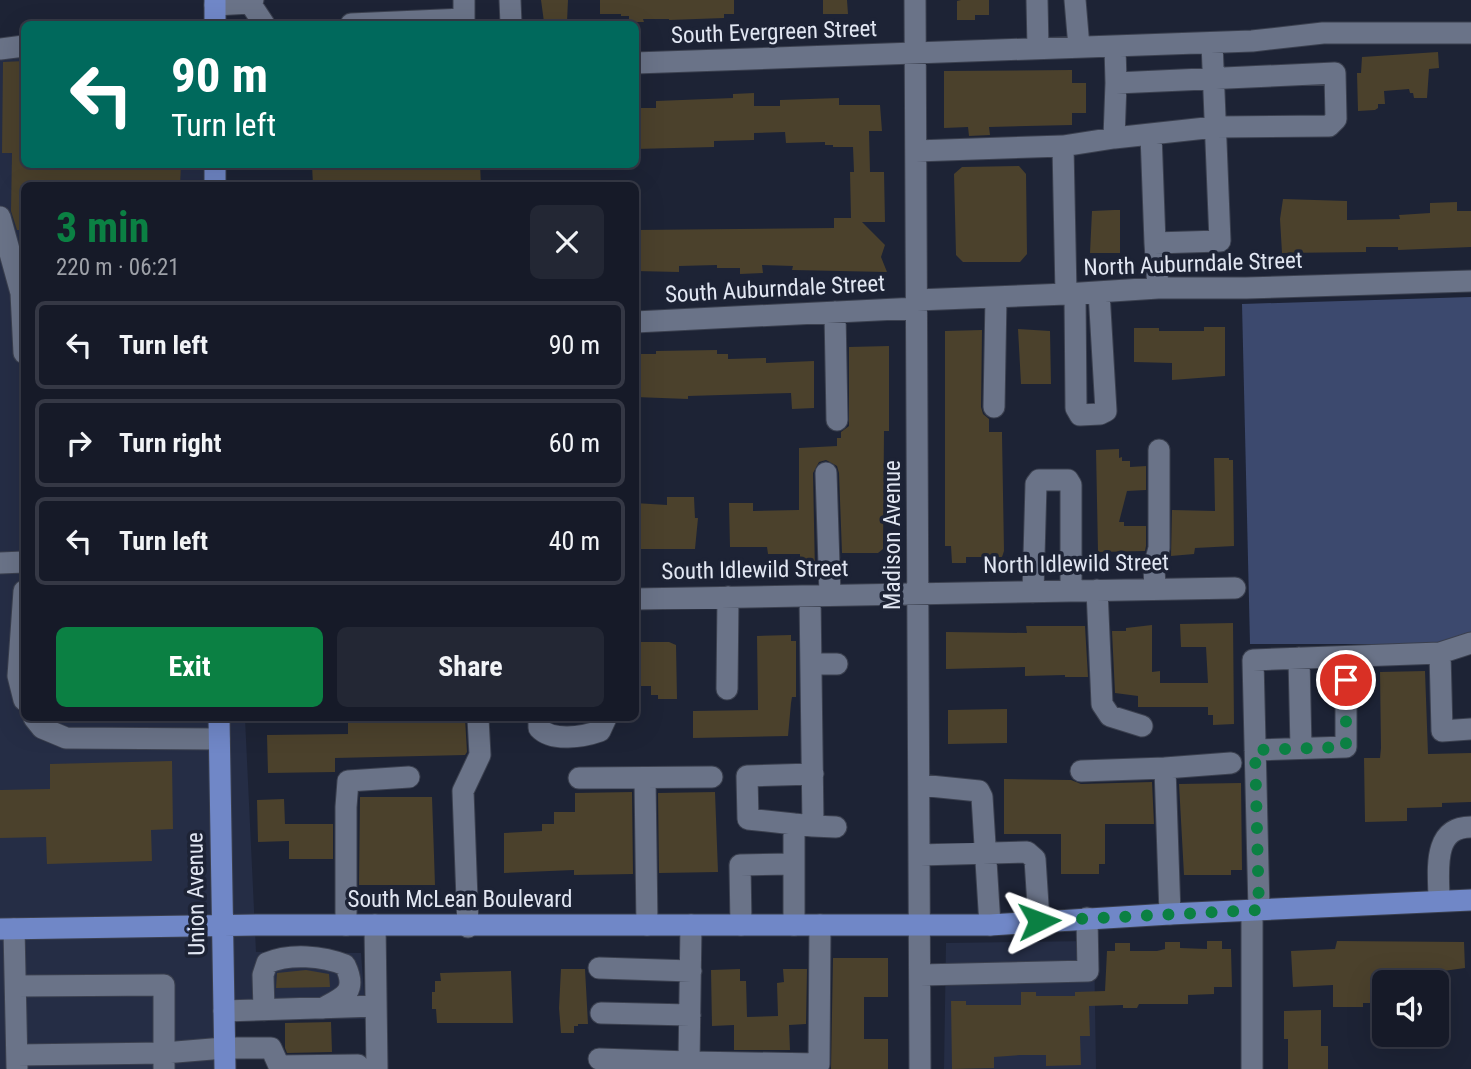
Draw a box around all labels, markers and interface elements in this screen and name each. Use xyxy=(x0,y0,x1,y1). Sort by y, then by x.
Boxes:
street label: South Evergreen Street xyxy=(670,15,878,49)
text: 90 m xyxy=(171,47,268,104)
icon: left xyxy=(56,49,147,140)
text: Turn left xyxy=(171,106,276,144)
text: 3 min xyxy=(56,203,149,252)
button: close xyxy=(530,205,604,279)
street label: North Auburndale Street xyxy=(1083,247,1303,281)
text: 220 m · 06:21 xyxy=(56,254,180,281)
street label: South Auburndale Street xyxy=(664,270,886,308)
icon: left xyxy=(60,326,98,364)
text: Turn left xyxy=(119,330,208,360)
text: 90 m xyxy=(549,330,600,360)
icon: right xyxy=(60,424,98,462)
text: Turn right xyxy=(119,428,221,458)
text: 60 m xyxy=(549,428,600,458)
street label: Madison Avenue xyxy=(879,460,906,610)
icon: left xyxy=(60,522,98,560)
text: Turn left xyxy=(119,526,208,556)
text: 40 m xyxy=(549,526,600,556)
street label: North Idlewild Street xyxy=(983,549,1169,579)
street label: South Idlewild Street xyxy=(661,555,849,585)
button: Exit xyxy=(56,627,323,707)
button: Share xyxy=(337,627,604,707)
pin xyxy=(1316,650,1376,710)
icon: arrive xyxy=(1327,661,1365,699)
street label: Union Avenue xyxy=(181,832,211,956)
position arrow xyxy=(1002,884,1076,958)
street label: South McLean Boulevard xyxy=(348,886,572,913)
map controls xyxy=(1372,970,1449,1047)
button: sound xyxy=(1372,970,1449,1047)

